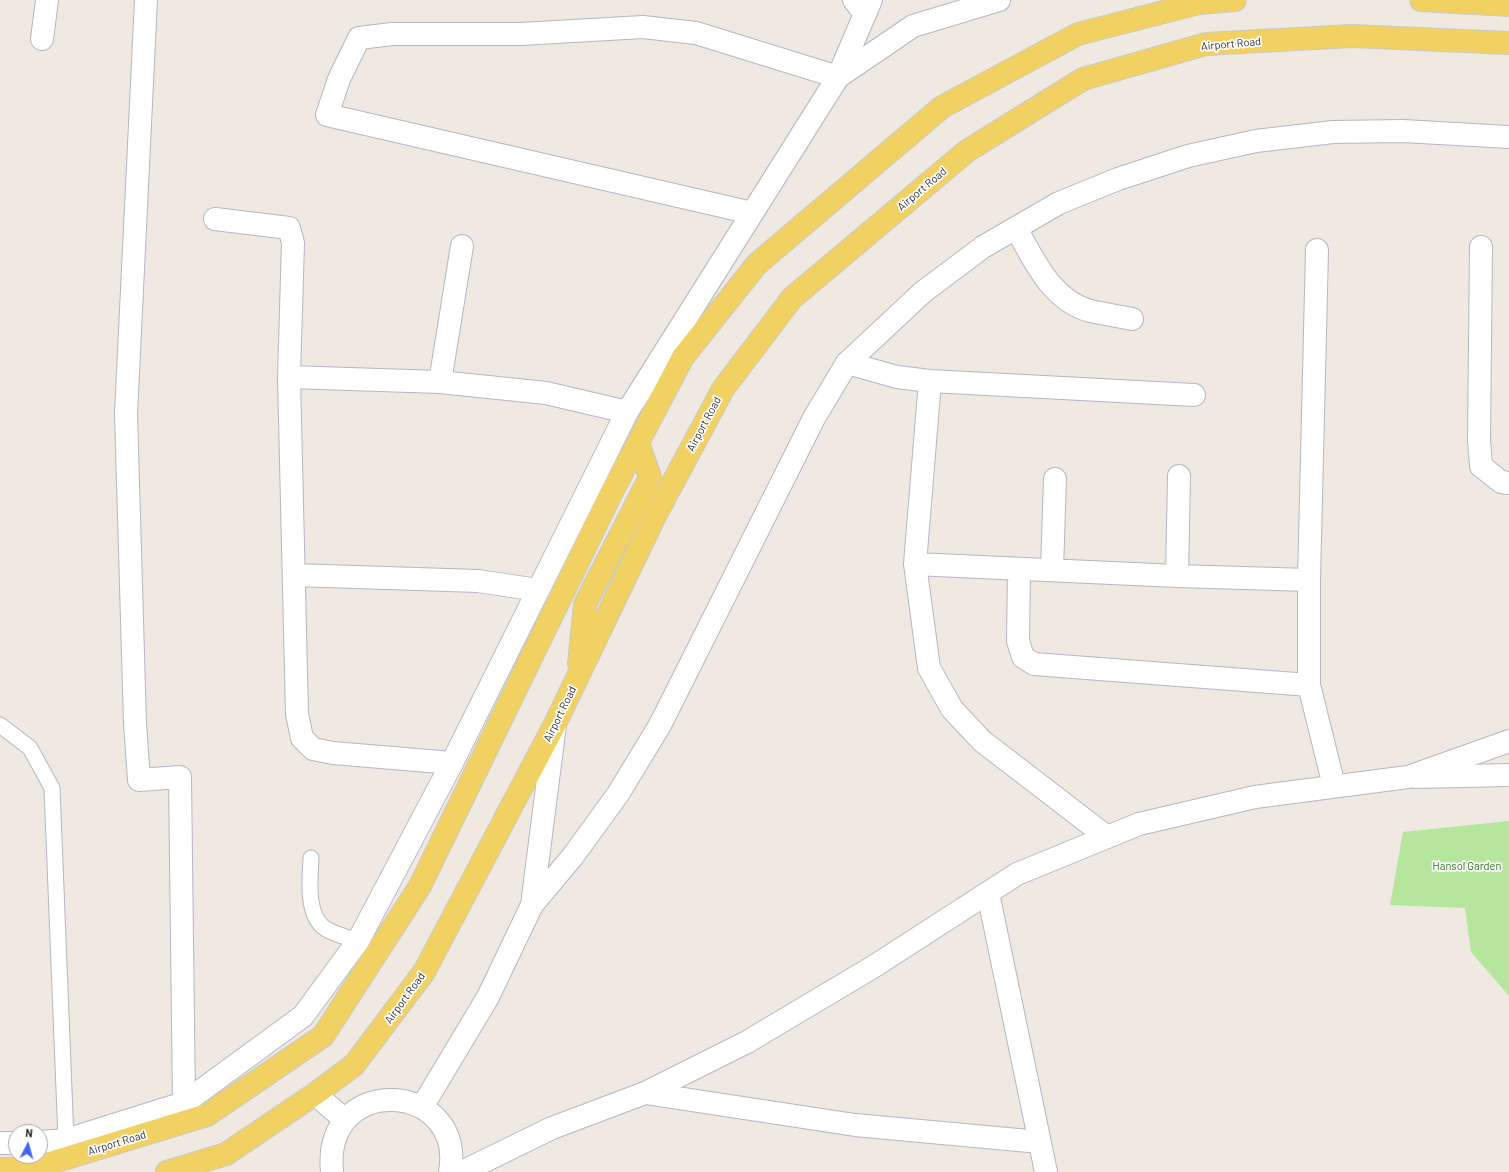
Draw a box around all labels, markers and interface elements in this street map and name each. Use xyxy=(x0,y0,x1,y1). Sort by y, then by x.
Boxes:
street label: Airport Road xyxy=(1200,35,1262,53)
street label: Airport Road xyxy=(895,165,949,213)
street label: Airport Road xyxy=(684,394,724,454)
street label: Airport Road xyxy=(541,684,579,744)
park label: Hansol Garden xyxy=(1433,859,1501,873)
street label: Airport Road xyxy=(382,970,428,1026)
north arrow xyxy=(8,1124,48,1164)
text: N xyxy=(25,1126,34,1139)
street label: Airport Road xyxy=(86,1128,148,1158)

